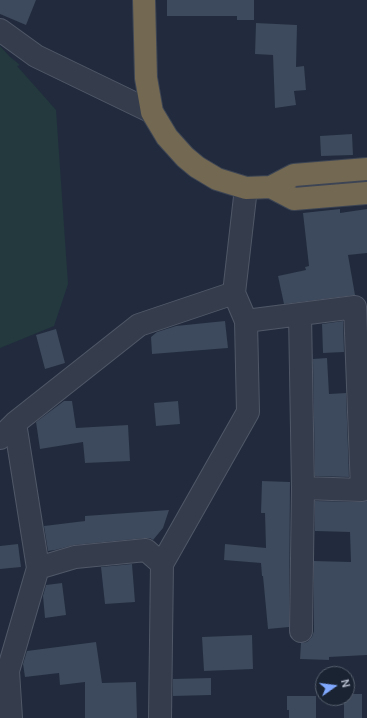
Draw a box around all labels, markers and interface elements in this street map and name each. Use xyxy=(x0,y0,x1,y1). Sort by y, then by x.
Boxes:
north arrow xyxy=(315,666,355,706)
text: N xyxy=(338,678,353,689)

